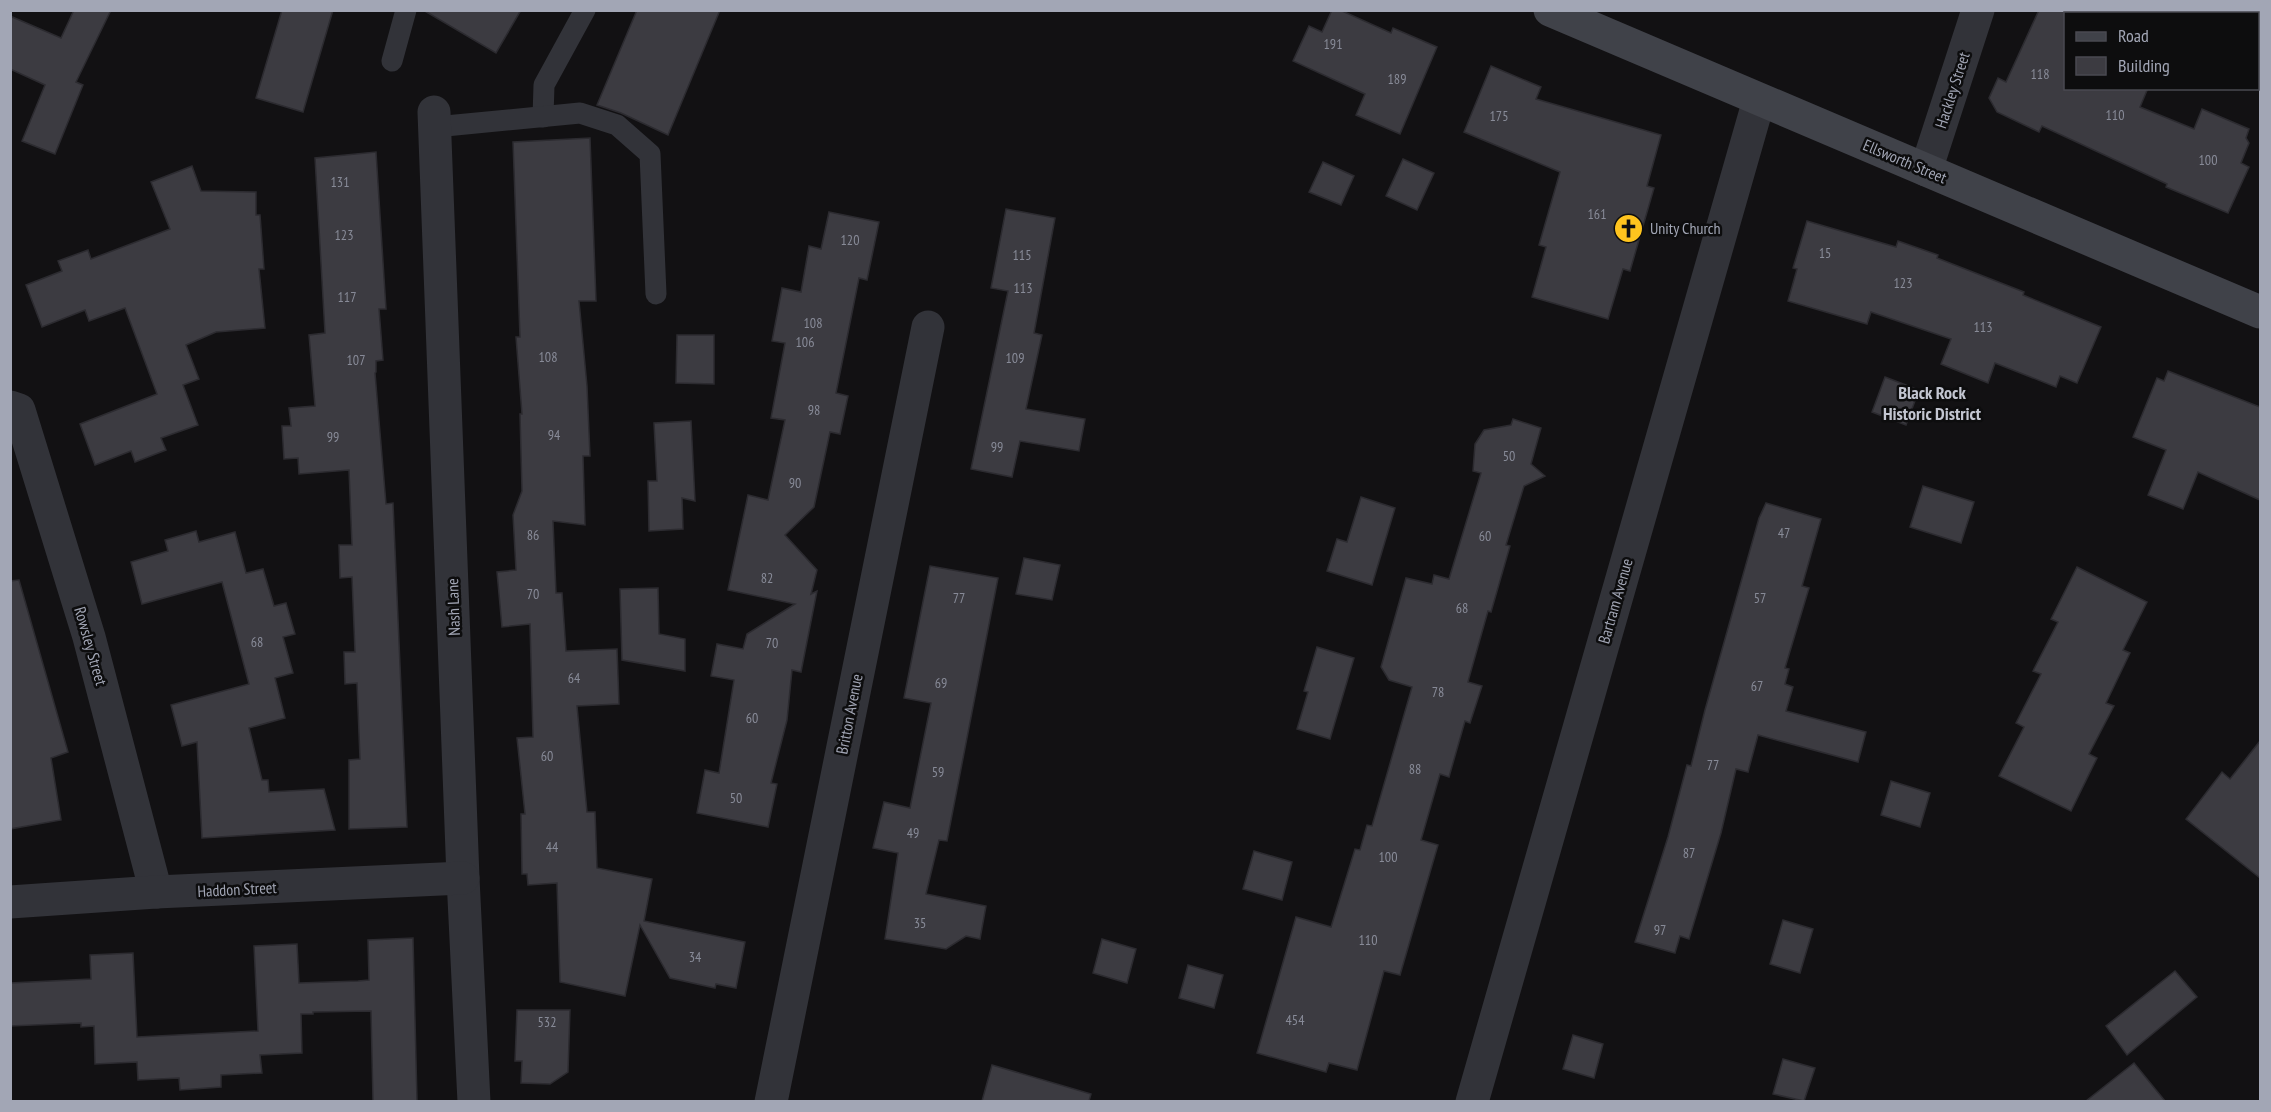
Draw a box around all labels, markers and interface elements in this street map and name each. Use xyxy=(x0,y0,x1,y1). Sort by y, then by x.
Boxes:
legend xyxy=(2064,12,2259,90)
text: Road xyxy=(2118,24,2149,47)
house number: 191 xyxy=(1324,35,1342,53)
street label: Hackley Street xyxy=(1930,49,1974,131)
text: Building xyxy=(2118,54,2170,77)
house number: 118 xyxy=(2031,65,2049,83)
house number: 189 xyxy=(1388,70,1406,88)
house number: 110 xyxy=(2106,106,2124,124)
house number: 175 xyxy=(1490,107,1508,125)
street label: Ellsworth Street xyxy=(1860,134,1950,188)
house number: 100 xyxy=(2199,151,2217,169)
house number: 131 xyxy=(331,173,349,191)
house number: 161 xyxy=(1588,205,1606,223)
church icon: Unity Church xyxy=(1613,212,1645,244)
place label: Unity Church xyxy=(1650,218,1721,238)
house number: 123 xyxy=(335,226,353,244)
house number: 120 xyxy=(841,231,859,249)
house number: 15 xyxy=(1819,244,1831,262)
house number: 115 xyxy=(1013,246,1031,264)
house number: 123 xyxy=(1894,274,1912,292)
house number: 113 xyxy=(1014,279,1032,297)
house number: 117 xyxy=(338,288,356,306)
house number: 108 xyxy=(804,314,822,332)
house number: 113 xyxy=(1974,318,1992,336)
house number: 106 xyxy=(796,333,814,351)
house number: 108 xyxy=(539,348,557,366)
house number: 109 xyxy=(1006,349,1024,367)
house number: 107 xyxy=(347,351,365,369)
district label: Black Rock Historic District xyxy=(1883,381,1982,425)
house number: 98 xyxy=(808,401,820,419)
house number: 94 xyxy=(548,426,561,444)
house number: 99 xyxy=(327,428,339,446)
house number: 99 xyxy=(991,438,1003,456)
house number: 50 xyxy=(1503,447,1515,465)
house number: 90 xyxy=(789,474,801,492)
house number: 47 xyxy=(1778,524,1790,542)
house number: 86 xyxy=(527,526,539,544)
house number: 60 xyxy=(1479,527,1491,545)
street label: Bartram Avenue xyxy=(1593,556,1637,646)
house number: 82 xyxy=(761,569,773,587)
street label: Nash Lane xyxy=(442,578,464,636)
house number: 70 xyxy=(527,585,539,603)
house number: 77 xyxy=(953,589,965,607)
house number: 57 xyxy=(1754,589,1766,607)
house number: 68 xyxy=(1456,599,1468,617)
street label: Rowsley Street xyxy=(70,604,112,688)
house number: 68 xyxy=(251,633,263,651)
house number: 70 xyxy=(766,634,778,652)
house number: 64 xyxy=(568,669,581,687)
street label: Britton Avenue xyxy=(831,672,867,756)
house number: 69 xyxy=(935,674,947,692)
house number: 67 xyxy=(1751,677,1763,695)
house number: 78 xyxy=(1432,683,1444,701)
house number: 60 xyxy=(746,709,758,727)
house number: 60 xyxy=(541,747,553,765)
house number: 77 xyxy=(1707,756,1719,774)
house number: 88 xyxy=(1409,760,1421,778)
house number: 59 xyxy=(932,763,944,781)
house number: 50 xyxy=(730,789,742,807)
house number: 49 xyxy=(907,824,919,842)
house number: 44 xyxy=(546,838,559,856)
house number: 87 xyxy=(1683,844,1695,862)
house number: 100 xyxy=(1379,848,1397,866)
street label: Haddon Street xyxy=(197,877,278,901)
house number: 35 xyxy=(914,914,926,932)
house number: 97 xyxy=(1654,921,1666,939)
house number: 110 xyxy=(1359,931,1377,949)
house number: 34 xyxy=(689,948,702,966)
house number: 454 xyxy=(1286,1011,1305,1029)
house number: 532 xyxy=(538,1013,556,1031)

